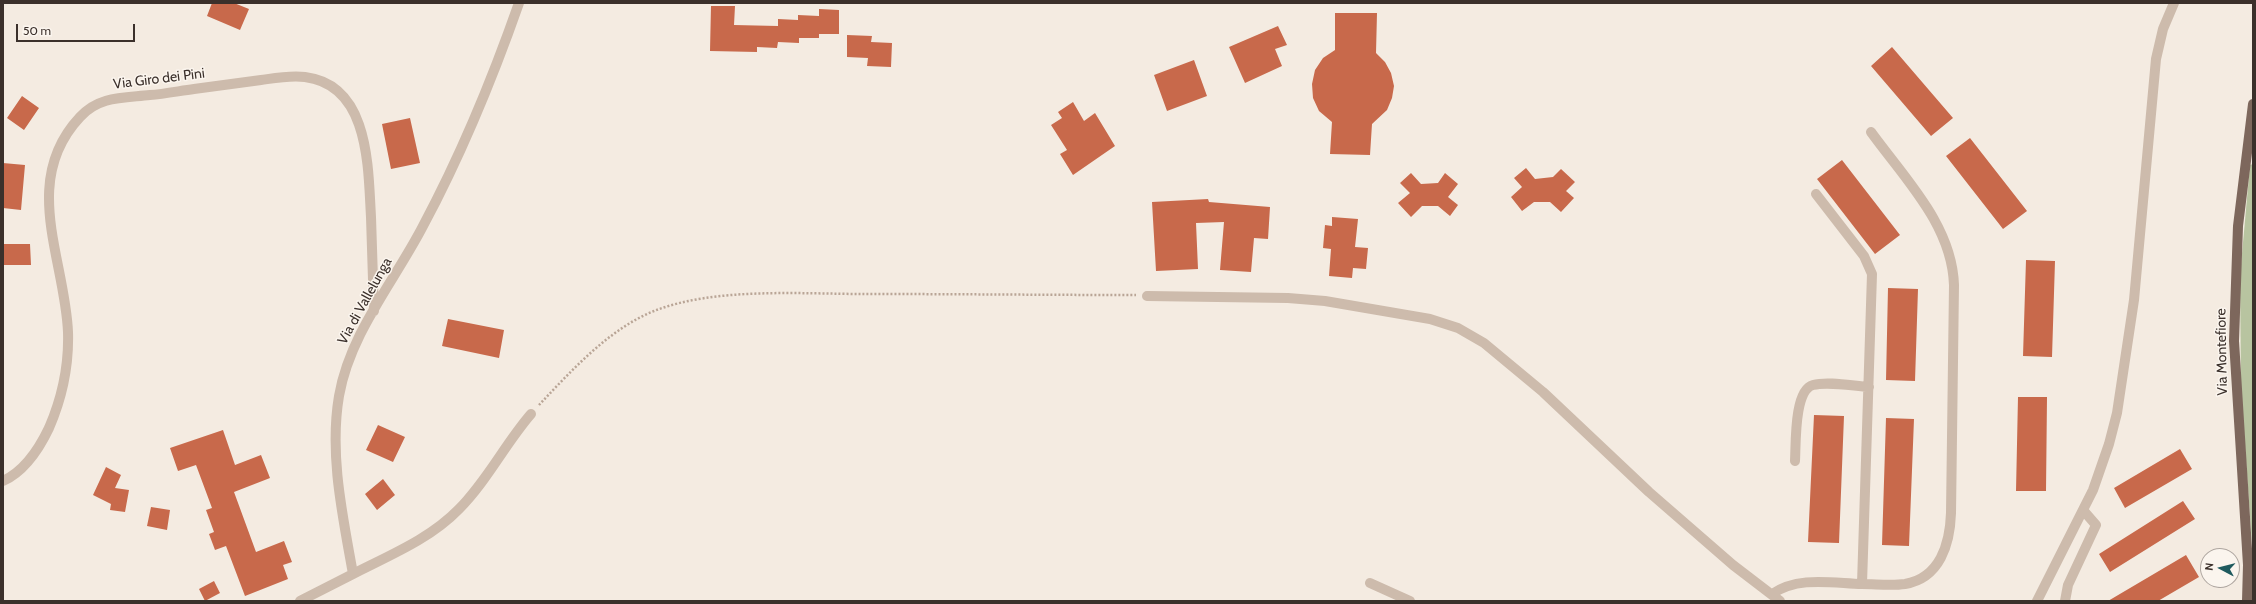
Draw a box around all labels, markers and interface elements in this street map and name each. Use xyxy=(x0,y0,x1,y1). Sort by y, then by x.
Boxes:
scale bar xyxy=(18,16,137,42)
text: 50 m xyxy=(23,23,51,38)
street label: Via Giro dei Pini xyxy=(112,65,206,93)
street label: Via di Vallelunga xyxy=(334,255,396,347)
street label: Via Montefiore xyxy=(2213,308,2231,396)
north arrow xyxy=(2200,548,2240,588)
text: N xyxy=(2202,562,2217,571)

